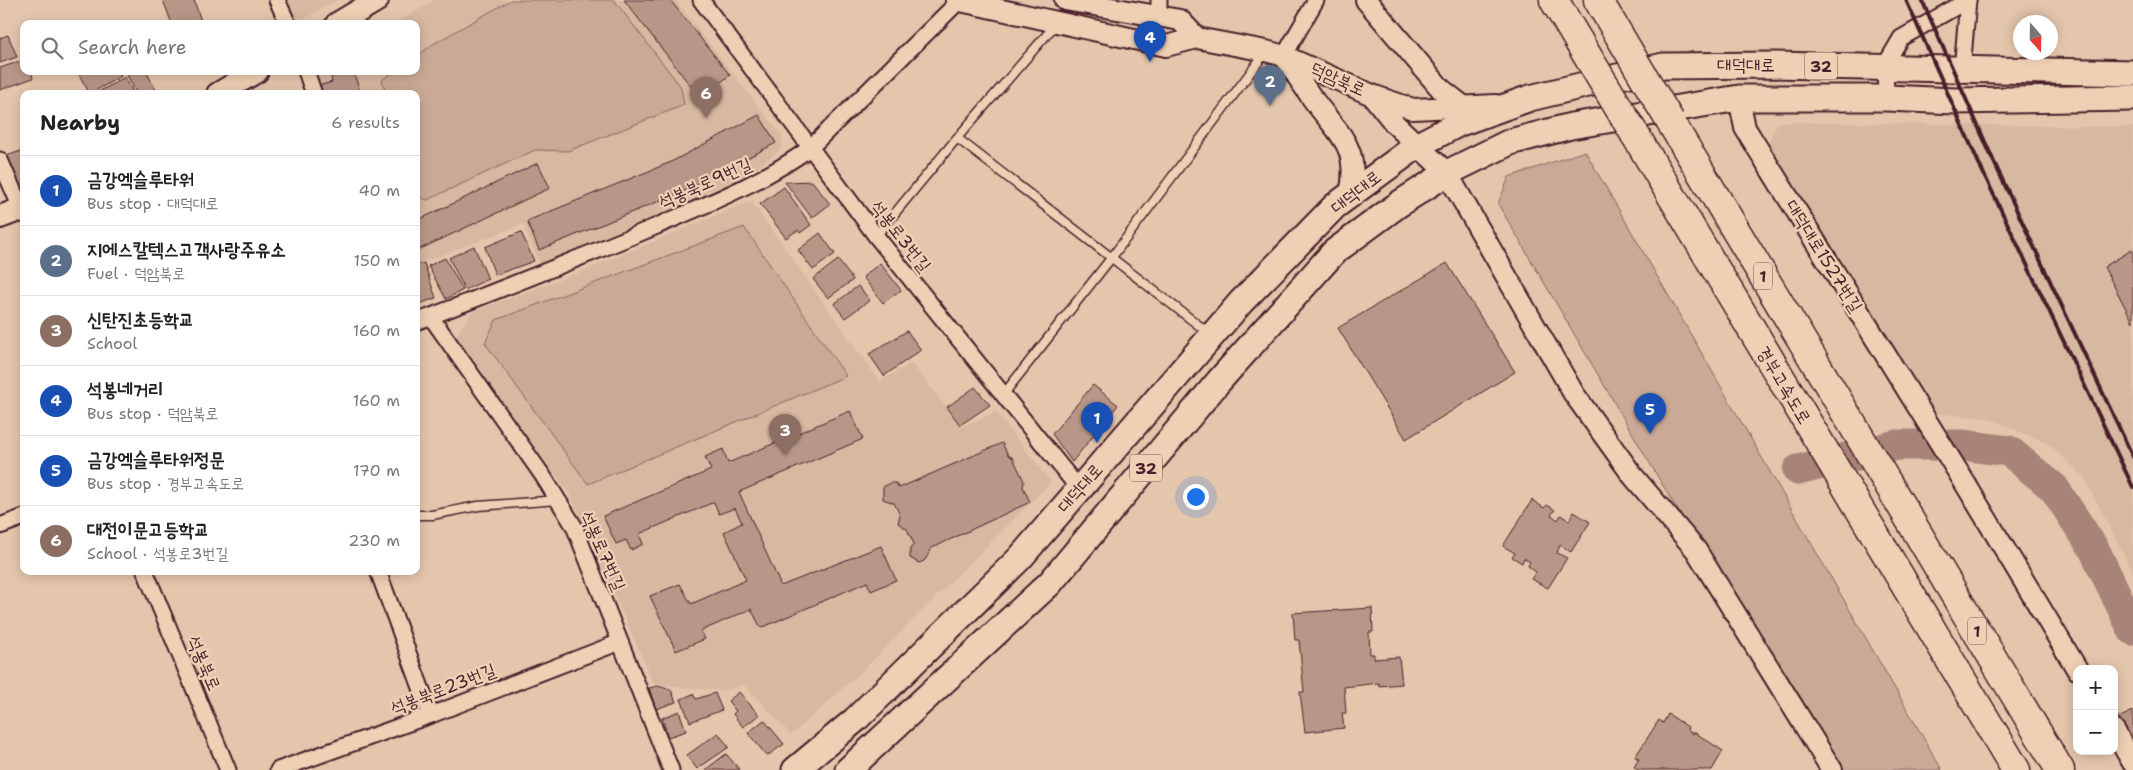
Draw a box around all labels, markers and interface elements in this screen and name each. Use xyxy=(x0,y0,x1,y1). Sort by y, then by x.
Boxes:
north arrow xyxy=(2013,15,2058,60)
search box xyxy=(20,20,420,75)
pin: 4 xyxy=(1134,21,1166,62)
icon: search xyxy=(38,34,66,62)
text: Search here xyxy=(78,35,187,60)
road number: 32 xyxy=(1805,52,1837,80)
street label: 대덕대로 xyxy=(1717,53,1775,77)
street label: 덕암북로 xyxy=(1307,56,1369,102)
pin: 2 xyxy=(1254,65,1286,106)
pin: 6 xyxy=(690,77,722,118)
text: Nearby xyxy=(40,109,120,137)
text: 6 results xyxy=(331,112,400,133)
street label: 석봉북로9번길 xyxy=(655,152,756,214)
street label: 대덕대로 xyxy=(1326,165,1386,219)
text: 금강엑슬루타워 xyxy=(87,167,194,192)
text: 1 xyxy=(52,180,60,201)
text: 40 m xyxy=(358,180,400,201)
text: Bus stop · 대덕대로 xyxy=(87,193,219,214)
street label: 석봉로3번길 xyxy=(865,195,937,277)
street label: 대덕대로1527번길 xyxy=(1780,195,1868,317)
text: 지에스칼텍스고객사랑주유소 xyxy=(87,237,286,262)
text: 2 xyxy=(50,250,62,271)
text: 150 m xyxy=(353,250,400,271)
road number: 1 xyxy=(1754,262,1772,290)
text: Fuel · 덕암북로 xyxy=(87,263,185,284)
text: 신탄진초등학교 xyxy=(87,307,194,332)
text: 3 xyxy=(50,320,62,341)
text: 160 m xyxy=(353,320,400,341)
text: School xyxy=(87,333,137,354)
street label: 경부고속도로 xyxy=(1751,342,1817,428)
text: 석봉네거리 xyxy=(87,377,163,402)
text: 4 xyxy=(50,390,62,411)
text: 160 m xyxy=(353,390,400,411)
pin: 5 xyxy=(1634,393,1666,434)
pin: 1 xyxy=(1081,402,1113,443)
text: Bus stop · 덕암북로 xyxy=(87,403,219,424)
pin: 3 xyxy=(769,414,801,455)
text: 금강엑슬루타워정문 xyxy=(87,447,225,472)
road number: 32 xyxy=(1130,454,1162,482)
street label: 대덕대로 xyxy=(1052,458,1108,518)
text: 5 xyxy=(51,460,61,481)
text: 170 m xyxy=(353,460,400,481)
text: Bus stop · 경부고속도로 xyxy=(87,473,244,494)
your location xyxy=(1183,484,1209,510)
street label: 석봉로7번길 xyxy=(575,507,631,595)
text: 대전이문고등학교 xyxy=(87,517,209,542)
text: 6 xyxy=(50,530,62,551)
text: 230 m xyxy=(348,530,400,551)
text: School · 석봉로3번길 xyxy=(87,543,228,564)
road number: 1 xyxy=(1968,618,1986,644)
street label: 석봉북로 xyxy=(182,632,226,694)
street label: 석봉북로23번길 xyxy=(387,658,500,720)
map controls xyxy=(2073,665,2118,755)
button: + xyxy=(2073,665,2118,710)
button: − xyxy=(2073,710,2118,755)

